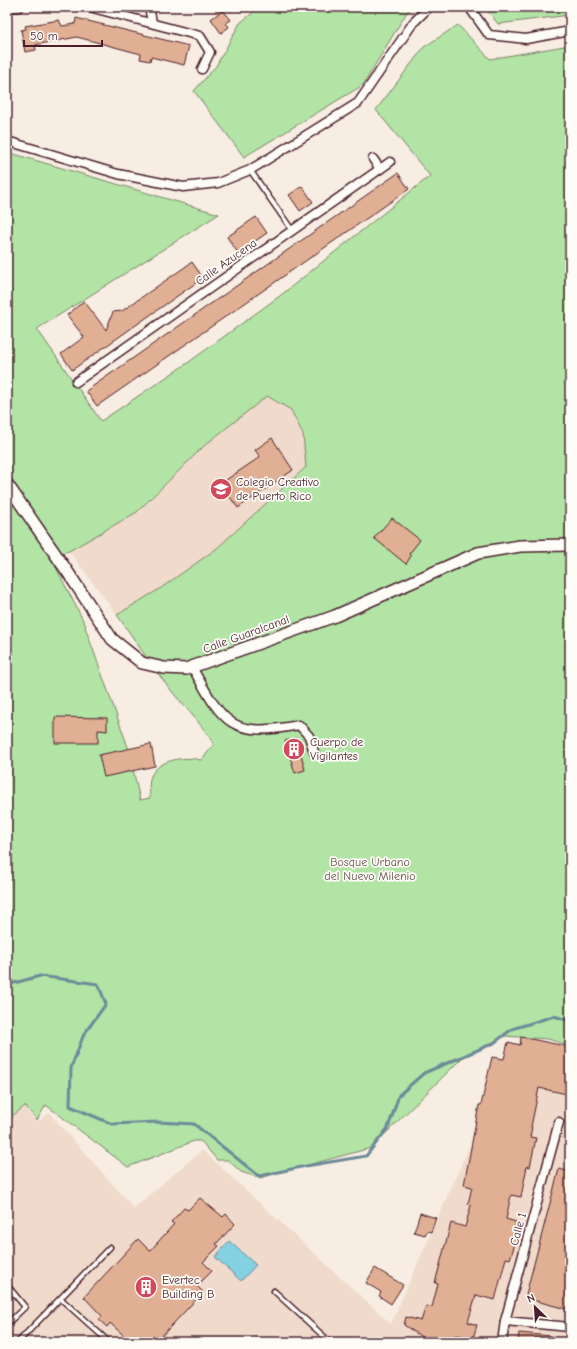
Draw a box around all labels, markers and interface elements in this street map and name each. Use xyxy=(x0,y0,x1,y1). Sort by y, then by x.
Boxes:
scale bar xyxy=(24,22,102,48)
text: 50 m xyxy=(30,29,58,43)
street label: Calle Azucena xyxy=(193,236,259,288)
place label: Colegio Creativo de Puerto Rico xyxy=(236,475,319,503)
school or university icon: Colegio Creativo de Puerto Rico xyxy=(208,476,234,502)
street label: Calle Guaralcanal xyxy=(201,612,291,656)
place label: Cuerpo de Vigilantes xyxy=(310,735,363,763)
building icon: Cuerpo de Vigilantes xyxy=(281,736,307,762)
park label: Bosque Urbano del Nuevo Milenio xyxy=(324,855,416,883)
street label: Calle 1 xyxy=(507,1211,529,1247)
place label: Evertec Building B xyxy=(162,1273,214,1301)
building icon: Evertec Building B xyxy=(133,1274,159,1300)
north arrow xyxy=(515,1287,555,1327)
text: N xyxy=(525,1291,537,1306)

